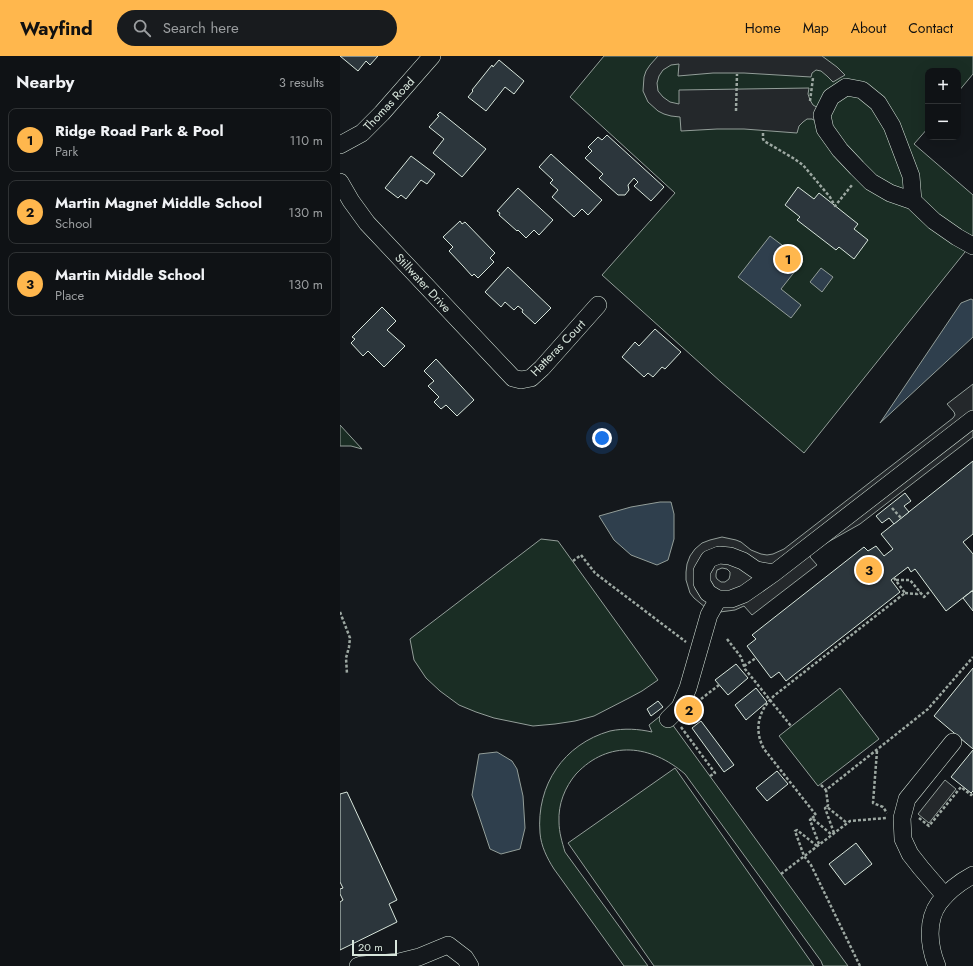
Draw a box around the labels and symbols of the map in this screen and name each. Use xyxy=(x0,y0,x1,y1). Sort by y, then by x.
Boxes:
street label: Thomas Road xyxy=(359,73,419,135)
pin: 1 xyxy=(775,244,801,274)
street label: Stillwater Drive xyxy=(391,249,455,317)
street label: Hatteras Court xyxy=(526,316,590,380)
your location xyxy=(592,428,612,448)
pin: 3 xyxy=(856,555,882,585)
pin: 2 xyxy=(676,695,702,725)
scale bar xyxy=(352,938,397,957)

